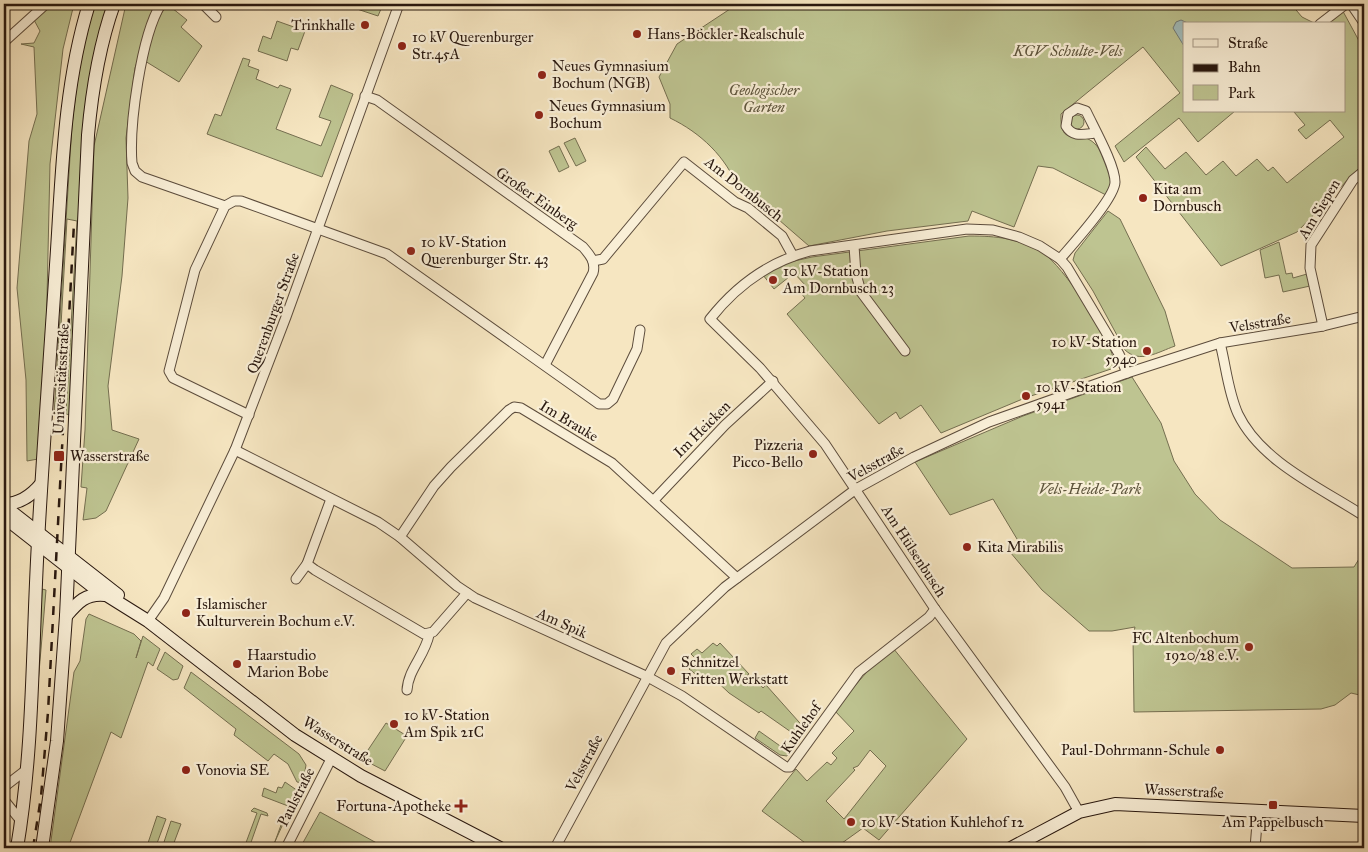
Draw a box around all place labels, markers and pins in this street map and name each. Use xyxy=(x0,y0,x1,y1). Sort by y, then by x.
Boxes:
place label: Trinkhalle xyxy=(291,16,355,34)
marker: Trinkhalle xyxy=(359,19,371,31)
place label: Hans-Böckler-Realschule xyxy=(647,25,804,43)
place label: 10 kV Querenburger Str.45A xyxy=(412,28,534,63)
marker: Hans-Böckler-Realschule xyxy=(631,28,643,40)
marker: 10 kV Querenburger Str.45A xyxy=(396,40,408,52)
place label: Neues Gymnasium Bochum (NGB) xyxy=(552,57,669,93)
marker: Neues Gymnasium Bochum (NGB) xyxy=(536,69,548,81)
place label: Neues Gymnasium Bochum xyxy=(549,97,666,132)
marker: Neues Gymnasium Bochum xyxy=(533,109,545,121)
place label: Kita am Dornbusch xyxy=(1153,180,1222,215)
marker: Kita am Dornbusch xyxy=(1137,192,1149,204)
place label: 10 kV-Station Querenburger Str. 43 xyxy=(421,233,549,268)
marker: 10 kV-Station Querenburger Str. 43 xyxy=(405,245,417,257)
place label: 10 kV-Station Am Dornbusch 23 xyxy=(782,262,894,297)
marker: 10 kV-Station Am Dornbusch 23 xyxy=(767,274,779,286)
place label: 10 kV-Station 5940 xyxy=(1052,333,1137,368)
marker: 10 kV-Station 5940 xyxy=(1141,345,1153,357)
place label: 10 kV-Station 5941 xyxy=(1036,378,1121,413)
marker: 10 kV-Station 5941 xyxy=(1020,390,1032,402)
place label: Pizzeria Picco-Bello xyxy=(732,436,804,471)
place label: Wasserstraße xyxy=(70,447,149,465)
marker: Pizzeria Picco-Bello xyxy=(807,448,819,460)
marker: Wasserstraße xyxy=(52,449,66,463)
place label: Kita Mirabilis xyxy=(977,538,1063,556)
marker: Kita Mirabilis xyxy=(961,541,973,553)
place label: Islamischer Kulturverein Bochum e.V. xyxy=(196,595,355,630)
marker: Islamischer Kulturverein Bochum e.V. xyxy=(180,607,192,619)
place label: FC Altenbochum 1920/28 e.V. xyxy=(1132,629,1239,664)
marker: FC Altenbochum 1920/28 e.V. xyxy=(1243,641,1255,653)
place label: Haarstudio Marion Bobe xyxy=(247,646,329,681)
place label: Schnitzel Fritten Werkstatt xyxy=(681,653,789,688)
marker: Haarstudio Marion Bobe xyxy=(231,658,243,670)
marker: Schnitzel Fritten Werkstatt xyxy=(665,665,677,677)
place label: 10 kV-Station Am Spik 21C xyxy=(403,706,489,741)
marker: 10 kV-Station Am Spik 21C xyxy=(388,718,400,730)
place label: Paul-Dohrmann-Schule xyxy=(1061,741,1210,759)
marker: Paul-Dohrmann-Schule xyxy=(1214,744,1226,756)
place label: Vonovia SE xyxy=(195,761,269,779)
marker: Vonovia SE xyxy=(180,764,192,776)
place label: Fortuna-Apotheke xyxy=(336,797,451,815)
marker: Am Pappelbusch xyxy=(1267,799,1279,811)
marker: Fortuna-Apotheke xyxy=(455,800,467,812)
place label: 10 kV-Station Kuhlehof 12 xyxy=(861,813,1025,831)
place label: Am Pappelbusch xyxy=(1221,813,1324,831)
marker: 10 kV-Station Kuhlehof 12 xyxy=(845,816,857,828)

